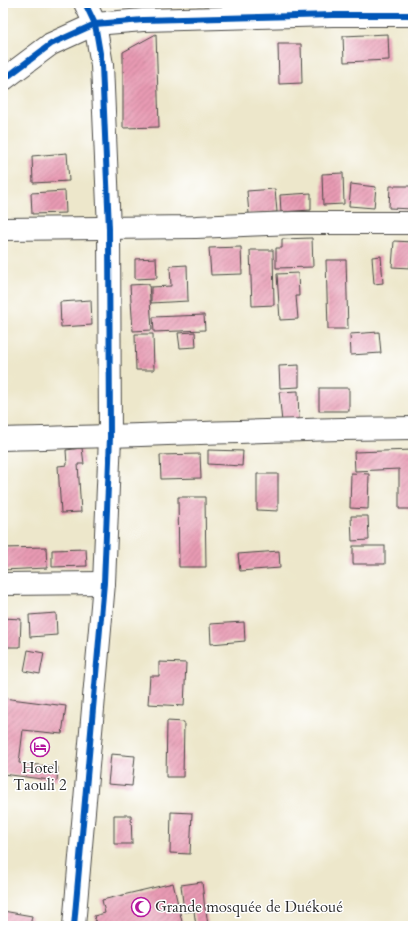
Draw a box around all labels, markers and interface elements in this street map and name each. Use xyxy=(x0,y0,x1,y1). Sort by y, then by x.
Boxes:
hotel icon: Hotel Taouli 2 xyxy=(29,736,51,758)
place label: Hotel Taouli 2 xyxy=(13,758,67,795)
mosque icon: Grande mosquée de Duékoué xyxy=(130,896,152,918)
place label: Grande mosquée de Duékoué xyxy=(155,897,343,917)

